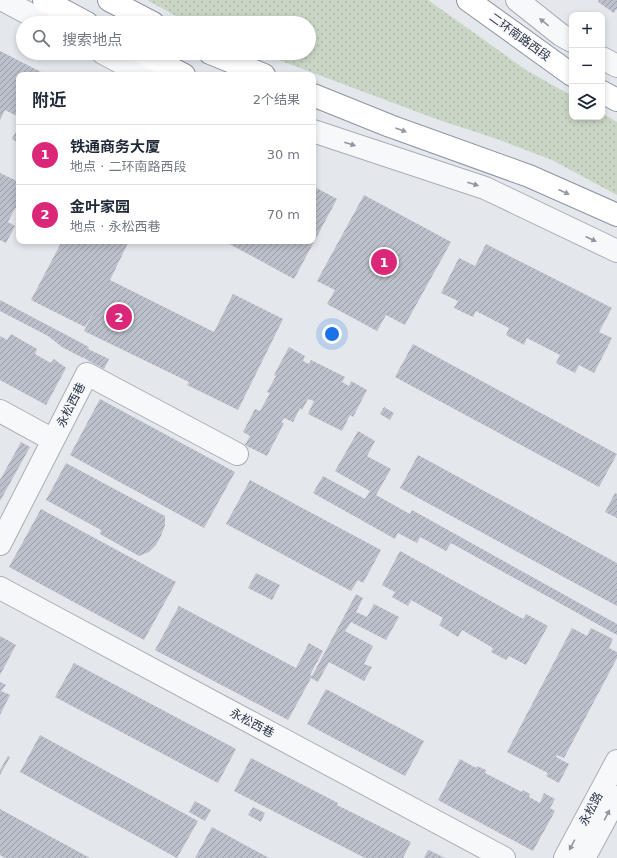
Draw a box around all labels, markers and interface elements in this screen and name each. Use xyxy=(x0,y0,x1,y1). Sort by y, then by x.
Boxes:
street label: 二环南路西段 xyxy=(487,10,553,64)
map controls xyxy=(569,12,605,120)
button: + xyxy=(569,12,605,48)
search box xyxy=(16,16,316,60)
one-way arrow xyxy=(538,17,549,26)
icon: search xyxy=(30,27,52,49)
text: 搜索地点 xyxy=(62,31,122,49)
button: − xyxy=(569,48,605,84)
button: layers xyxy=(569,84,605,120)
text: 附近 xyxy=(32,90,66,110)
text: 2个结果 xyxy=(253,92,300,107)
one-way arrow xyxy=(396,127,408,133)
text: 铁通商务大厦 xyxy=(70,138,160,156)
one-way arrow xyxy=(344,141,356,147)
text: 1 xyxy=(40,147,50,162)
text: 30 m xyxy=(267,147,300,162)
text: 地点 · 二环南路西段 xyxy=(70,159,186,174)
one-way arrow xyxy=(468,182,480,188)
one-way arrow xyxy=(559,189,571,195)
text: 金叶家园 xyxy=(70,198,130,216)
text: 2 xyxy=(40,207,50,222)
text: 70 m xyxy=(267,207,300,222)
text: 地点 · 永松西巷 xyxy=(70,219,160,234)
one-way arrow xyxy=(586,236,597,242)
pin: 1 xyxy=(371,247,397,277)
pin: 2 xyxy=(106,302,132,332)
your location xyxy=(322,324,342,344)
street label: 永松西巷 xyxy=(54,380,88,430)
street label: 永松西巷 xyxy=(228,706,276,740)
street label: 永松路 xyxy=(576,790,606,828)
one-way arrow xyxy=(604,809,610,821)
one-way arrow xyxy=(569,839,576,850)

